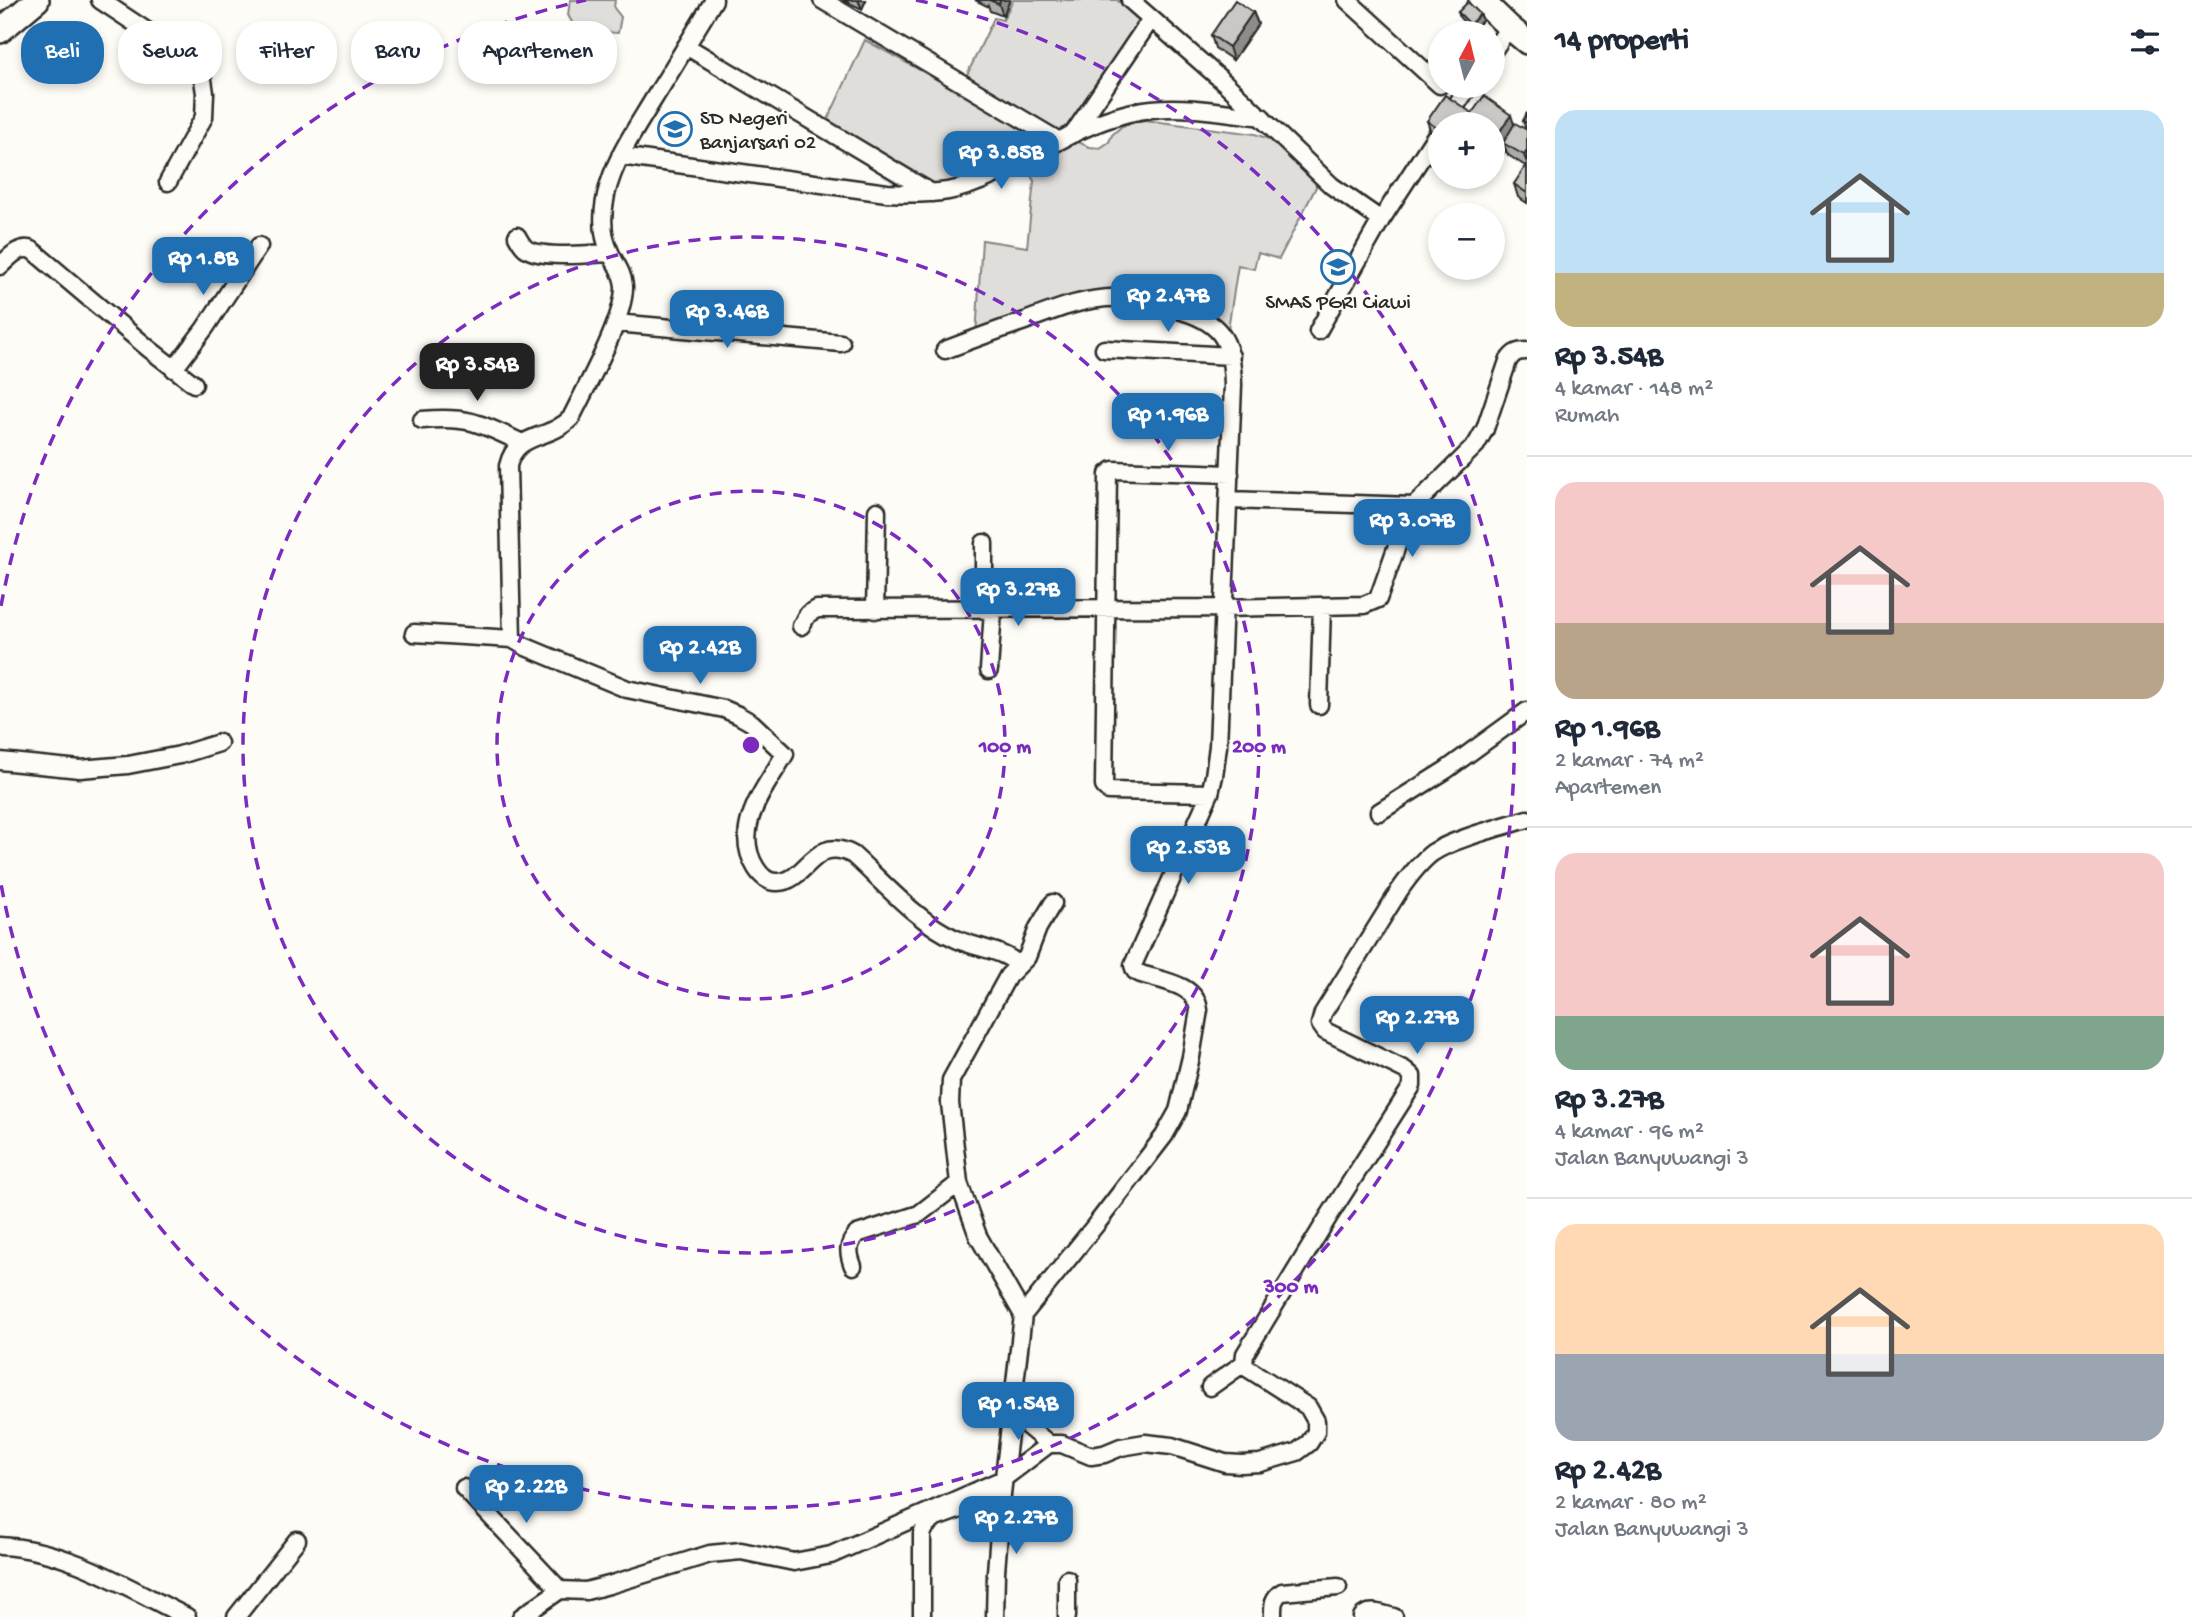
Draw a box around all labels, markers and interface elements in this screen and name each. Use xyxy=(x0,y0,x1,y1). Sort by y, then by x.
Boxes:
chip: Beli xyxy=(21,21,104,84)
chip: Sewa xyxy=(118,21,222,84)
chip: Filter xyxy=(236,21,337,84)
chip: Baru xyxy=(351,21,444,84)
chip: Apartemen xyxy=(458,21,617,84)
north arrow xyxy=(1428,21,1505,98)
map controls xyxy=(1428,21,1505,280)
icon: filters xyxy=(2126,23,2164,61)
text: 14 properti xyxy=(1555,25,1689,60)
place label: SD Negeri Banjarsari 02 xyxy=(699,108,816,157)
school or university icon: SD Negeri Banjarsari 02 xyxy=(656,110,694,148)
button: + xyxy=(1428,112,1505,189)
pin: Rp 3.85B xyxy=(929,132,1073,191)
text: Rp 3.85B xyxy=(959,140,1043,167)
icon: home xyxy=(1797,155,1923,281)
button: − xyxy=(1428,203,1505,280)
pin: Rp 1.8B xyxy=(138,238,268,297)
text: Rp 1.8B xyxy=(168,246,238,273)
school or university icon: SMAS PGRI Ciawi xyxy=(1319,248,1357,286)
pin: Rp 2.47B xyxy=(1096,274,1240,334)
text: Rp 2.47B xyxy=(1127,283,1209,310)
pin: Rp 3.46B xyxy=(655,290,799,350)
place label: SMAS PGRI Ciawi xyxy=(1265,292,1411,317)
text: Rp 3.46B xyxy=(686,299,768,326)
text: Rp 3.54B xyxy=(1555,341,1663,376)
pin: Rp 3.54B xyxy=(405,344,549,403)
text: Rp 3.54B xyxy=(436,352,518,379)
text: 4 kamar · 148 m² xyxy=(1555,376,1713,403)
pin: Rp 1.96B xyxy=(1096,393,1240,453)
text: Rp 1.96B xyxy=(1128,402,1208,429)
text: Rumah xyxy=(1555,403,1619,430)
pin: Rp 3.07B xyxy=(1340,500,1484,559)
text: Rp 3.07B xyxy=(1370,508,1454,535)
icon: home xyxy=(1797,527,1923,653)
pin: Rp 3.27B xyxy=(946,568,1090,628)
text: Rp 3.27B xyxy=(977,577,1059,604)
pin: Rp 2.42B xyxy=(628,626,772,686)
text: Rp 2.42B xyxy=(659,635,741,662)
text: Rp 1.96B xyxy=(1555,713,1660,748)
centre of rings xyxy=(739,733,763,757)
text: 100 m xyxy=(978,736,1031,761)
text: 200 m xyxy=(1232,736,1286,761)
text: 2 kamar · 74 m² xyxy=(1555,748,1704,775)
text: Apartemen xyxy=(1555,775,1661,802)
pin: Rp 2.53B xyxy=(1116,826,1260,886)
text: Rp 2.53B xyxy=(1146,835,1230,862)
icon: home xyxy=(1797,898,1923,1024)
pin: Rp 2.27B xyxy=(1345,996,1489,1056)
text: Rp 2.27B xyxy=(1376,1005,1458,1032)
text: Rp 3.27B xyxy=(1555,1084,1663,1119)
text: 4 kamar · 96 m² xyxy=(1555,1119,1704,1146)
text: Jalan Banyuwangi 3 xyxy=(1555,1146,1749,1173)
icon: home xyxy=(1797,1269,1923,1395)
text: 300 m xyxy=(1263,1276,1318,1301)
pin: Rp 1.54B xyxy=(946,1382,1090,1442)
text: Rp 1.54B xyxy=(978,1391,1058,1418)
text: Rp 2.42B xyxy=(1555,1455,1661,1490)
pin: Rp 2.22B xyxy=(454,1466,598,1525)
text: Rp 2.22B xyxy=(485,1474,567,1501)
text: 2 kamar · 80 m² xyxy=(1555,1490,1707,1517)
pin: Rp 2.27B xyxy=(944,1496,1088,1556)
text: Rp 2.27B xyxy=(975,1505,1057,1532)
text: Jalan Banyuwangi 3 xyxy=(1555,1517,1749,1544)

